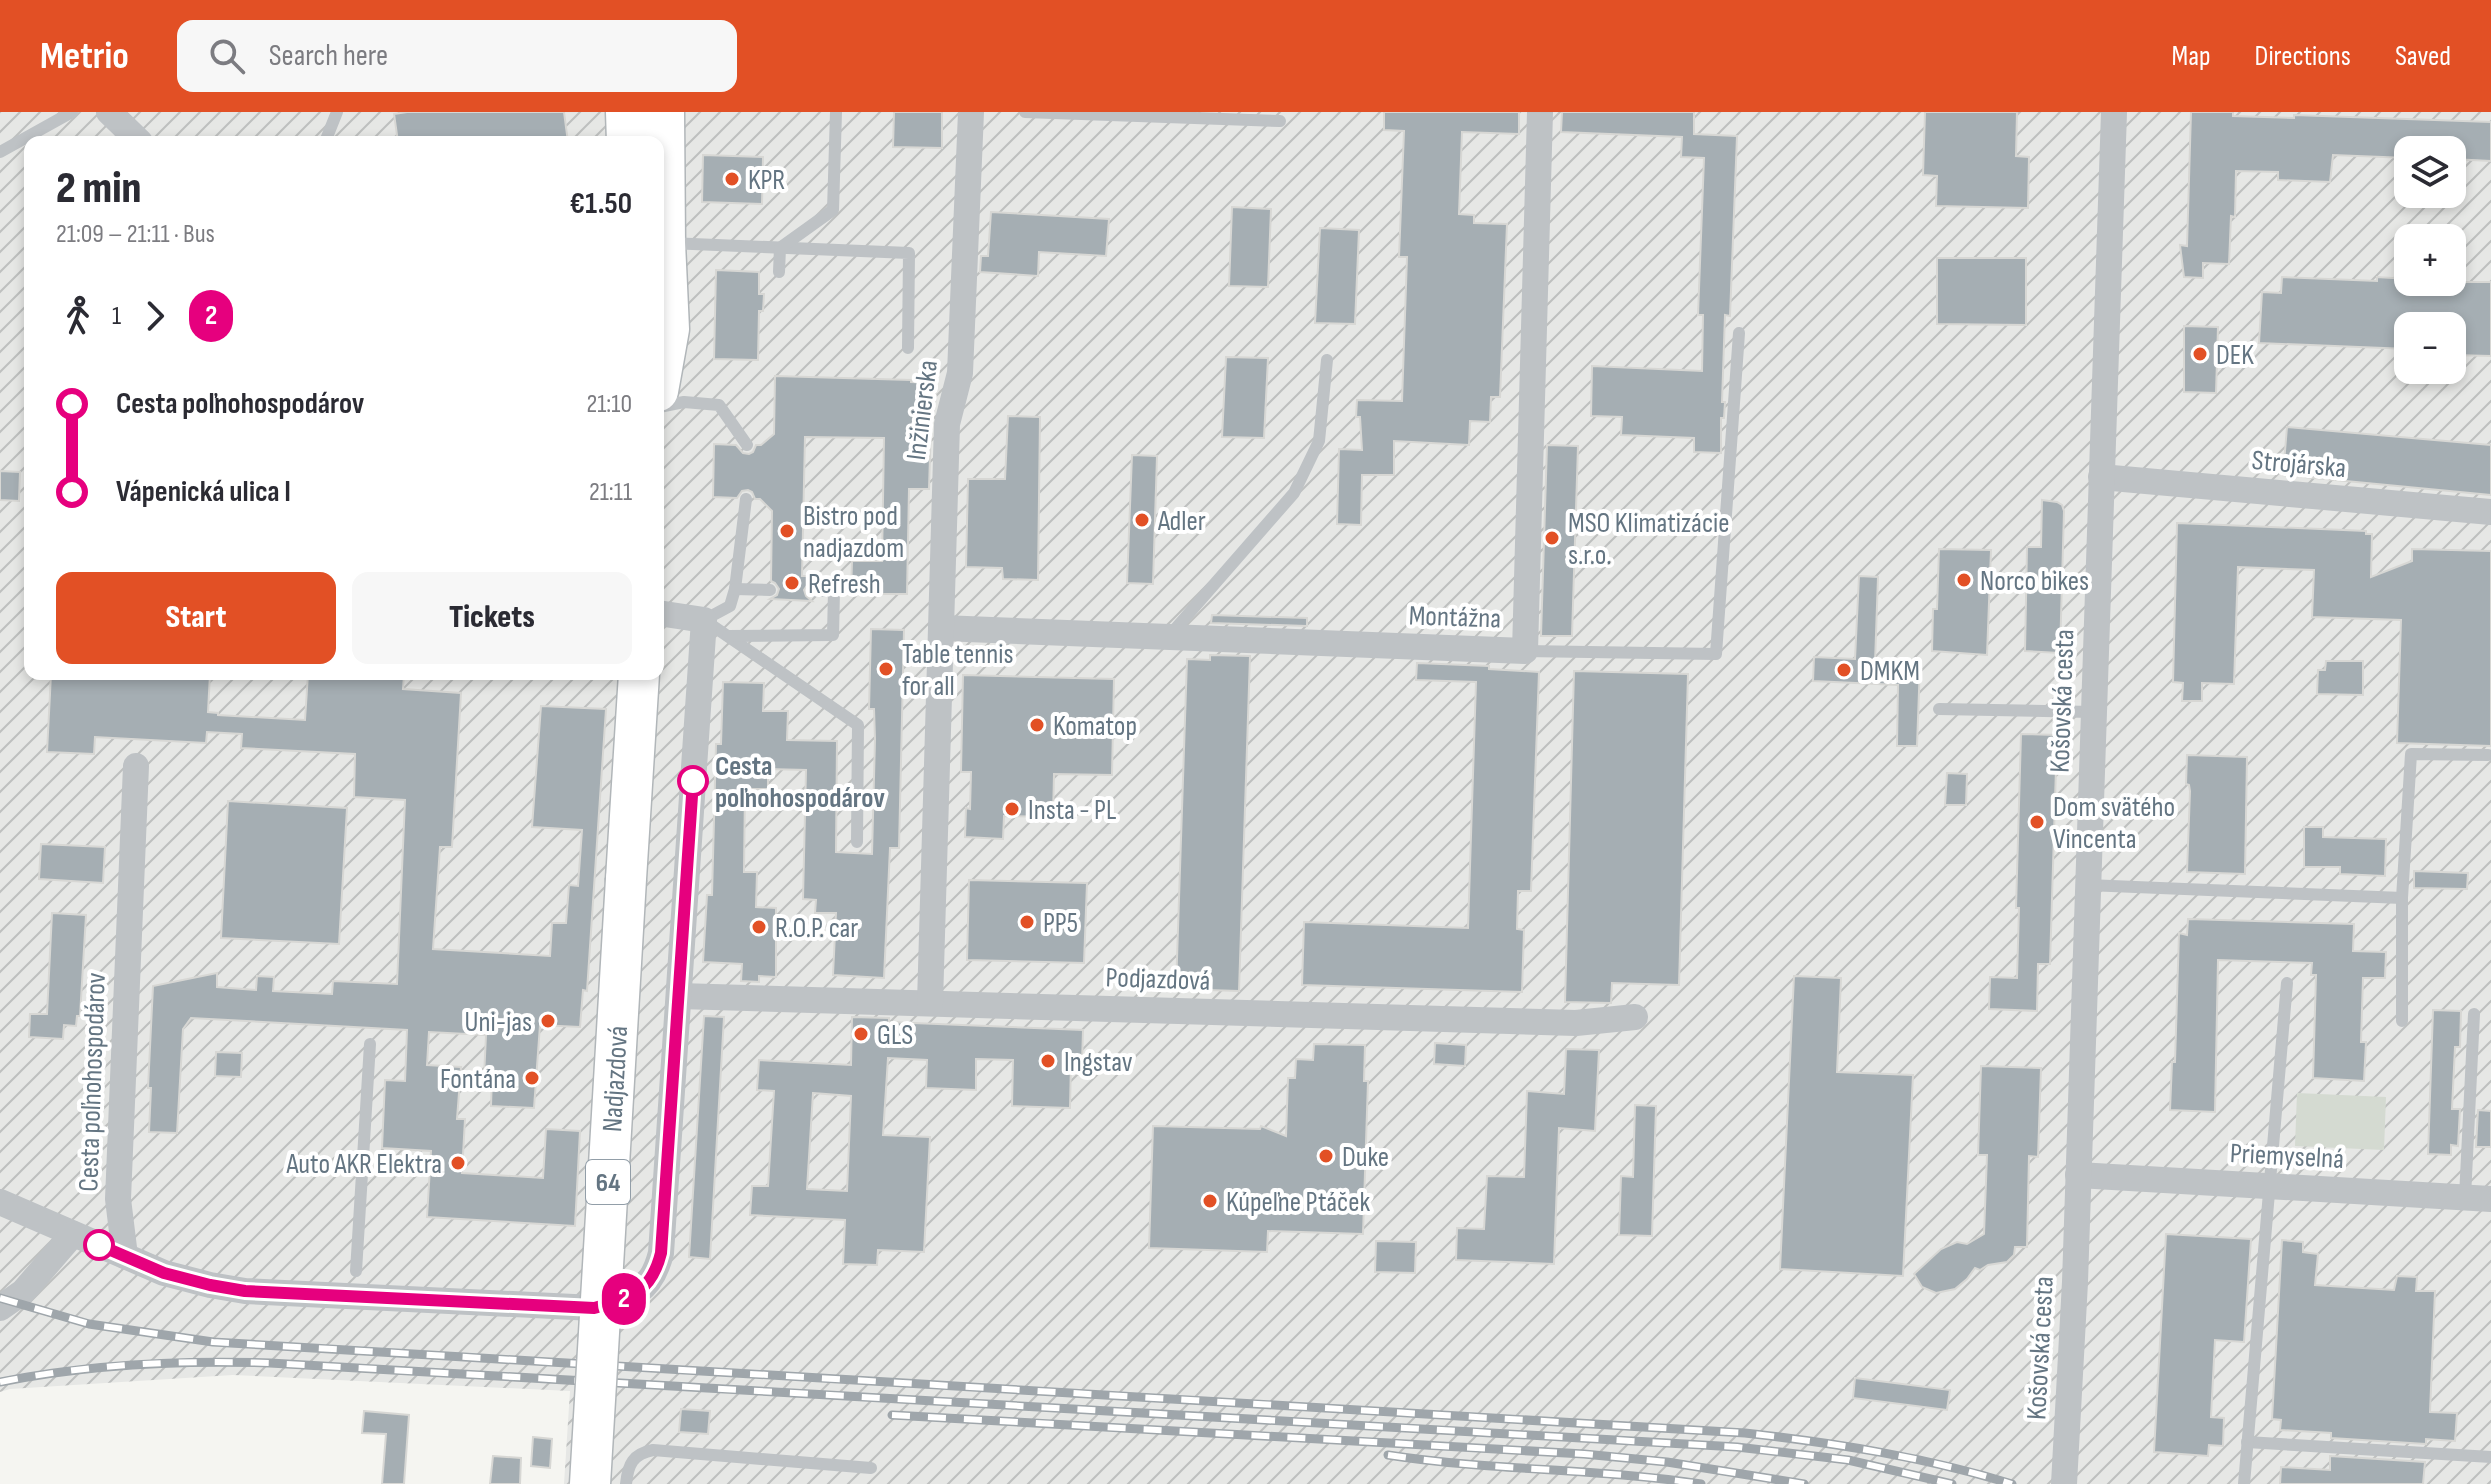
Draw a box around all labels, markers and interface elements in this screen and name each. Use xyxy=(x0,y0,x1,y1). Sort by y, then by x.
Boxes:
search box xyxy=(177,20,737,92)
text: Metrio xyxy=(40,34,129,79)
icon: search xyxy=(205,34,249,78)
text: Search here xyxy=(269,38,388,74)
text: Map xyxy=(2172,40,2211,73)
text: Directions xyxy=(2255,40,2351,73)
text: Saved xyxy=(2395,40,2451,73)
map controls xyxy=(2394,136,2466,384)
button: layers xyxy=(2394,136,2466,208)
text: 2 min xyxy=(56,162,141,215)
place label: KPR xyxy=(748,164,785,197)
marker: KPR xyxy=(723,170,741,188)
text: €1.50 xyxy=(570,186,632,222)
text: 21:09 – 21:11 · Bus xyxy=(56,219,215,250)
button: + xyxy=(2394,224,2466,296)
icon: walk xyxy=(56,294,100,338)
icon: forward xyxy=(133,294,177,338)
text: 2 xyxy=(205,299,217,332)
text: 1 xyxy=(112,301,121,332)
button: − xyxy=(2394,312,2466,384)
place label: DEK xyxy=(2216,339,2254,372)
marker: DEK xyxy=(2191,345,2209,363)
street label: Inžinierska xyxy=(900,358,945,462)
text: Cesta poľnohospodárov xyxy=(116,386,364,422)
text: 21:10 xyxy=(586,389,632,420)
street label: Strojárska xyxy=(2250,444,2347,485)
text: Vápenická ulica I xyxy=(116,474,291,510)
text: 21:11 xyxy=(589,477,632,508)
place label: Bistro pod nadjazdom xyxy=(803,500,904,565)
place label: Adler xyxy=(1157,505,1206,538)
place label: MSO Klimatizácie s.r.o. xyxy=(1568,507,1730,572)
marker: Adler xyxy=(1133,511,1151,529)
marker: Bistro pod nadjazdom xyxy=(778,522,796,540)
marker: MSO Klimatizácie s.r.o. xyxy=(1543,529,1561,547)
place label: Norco bikes xyxy=(1980,565,2089,598)
place label: Refresh xyxy=(808,568,881,601)
marker: Norco bikes xyxy=(1955,571,1973,589)
button: Start xyxy=(56,572,336,664)
button: Tickets xyxy=(352,572,632,664)
marker: Refresh xyxy=(783,574,801,592)
street label: Montážna xyxy=(1408,599,1502,636)
street label: Košovská cesta xyxy=(2044,629,2081,773)
place label: Table tennis for all xyxy=(902,638,1013,703)
place label: DMKM xyxy=(1860,655,1920,688)
marker: Table tennis for all xyxy=(877,660,895,678)
marker: DMKM xyxy=(1835,661,1853,679)
place label: Komatop xyxy=(1053,710,1137,743)
marker: Komatop xyxy=(1028,716,1046,734)
place label: Cesta poľnohospodárov xyxy=(715,750,885,815)
marker: Cesta poľnohospodárov xyxy=(678,766,708,796)
place label: Dom svätého Vincenta xyxy=(2053,791,2175,856)
place label: Insta - PL xyxy=(1028,794,1116,827)
marker: Insta - PL xyxy=(1003,800,1021,818)
marker: Dom svätého Vincenta xyxy=(2028,813,2046,831)
place label: PP5 xyxy=(1043,907,1078,940)
place label: R.O.P. car xyxy=(775,912,858,945)
marker: PP5 xyxy=(1018,913,1036,931)
marker: R.O.P. car xyxy=(750,918,768,936)
street label: Podjazdová xyxy=(1105,961,1211,998)
street label: Cesta poľnohospodárov xyxy=(72,972,113,1192)
place label: Uni-jas xyxy=(465,1006,532,1039)
marker: Uni-jas xyxy=(539,1012,557,1030)
place label: GLS xyxy=(877,1019,913,1052)
street label: Nadjazdová xyxy=(596,1025,635,1133)
marker: GLS xyxy=(852,1025,870,1043)
place label: Ingstav xyxy=(1064,1046,1133,1079)
marker: Ingstav xyxy=(1039,1052,1057,1070)
place label: Fontána xyxy=(440,1063,516,1096)
marker: Fontána xyxy=(523,1069,541,1087)
street label: Priemyselná xyxy=(2229,1137,2345,1176)
place label: Duke xyxy=(1342,1141,1389,1174)
marker: Duke xyxy=(1317,1147,1335,1165)
place label: Auto AKR Elektra xyxy=(285,1148,442,1181)
marker: Auto AKR Elektra xyxy=(449,1154,467,1172)
road number: 64 xyxy=(586,1160,630,1204)
place label: Kúpeľne Ptáček xyxy=(1226,1186,1370,1219)
marker: Kúpeľne Ptáček xyxy=(1201,1192,1219,1210)
unlabelled marker xyxy=(84,1230,114,1260)
line badge: 2 xyxy=(598,1273,650,1325)
street label: Košovská cesta xyxy=(2020,1275,2061,1421)
text: 2 xyxy=(618,1282,630,1315)

